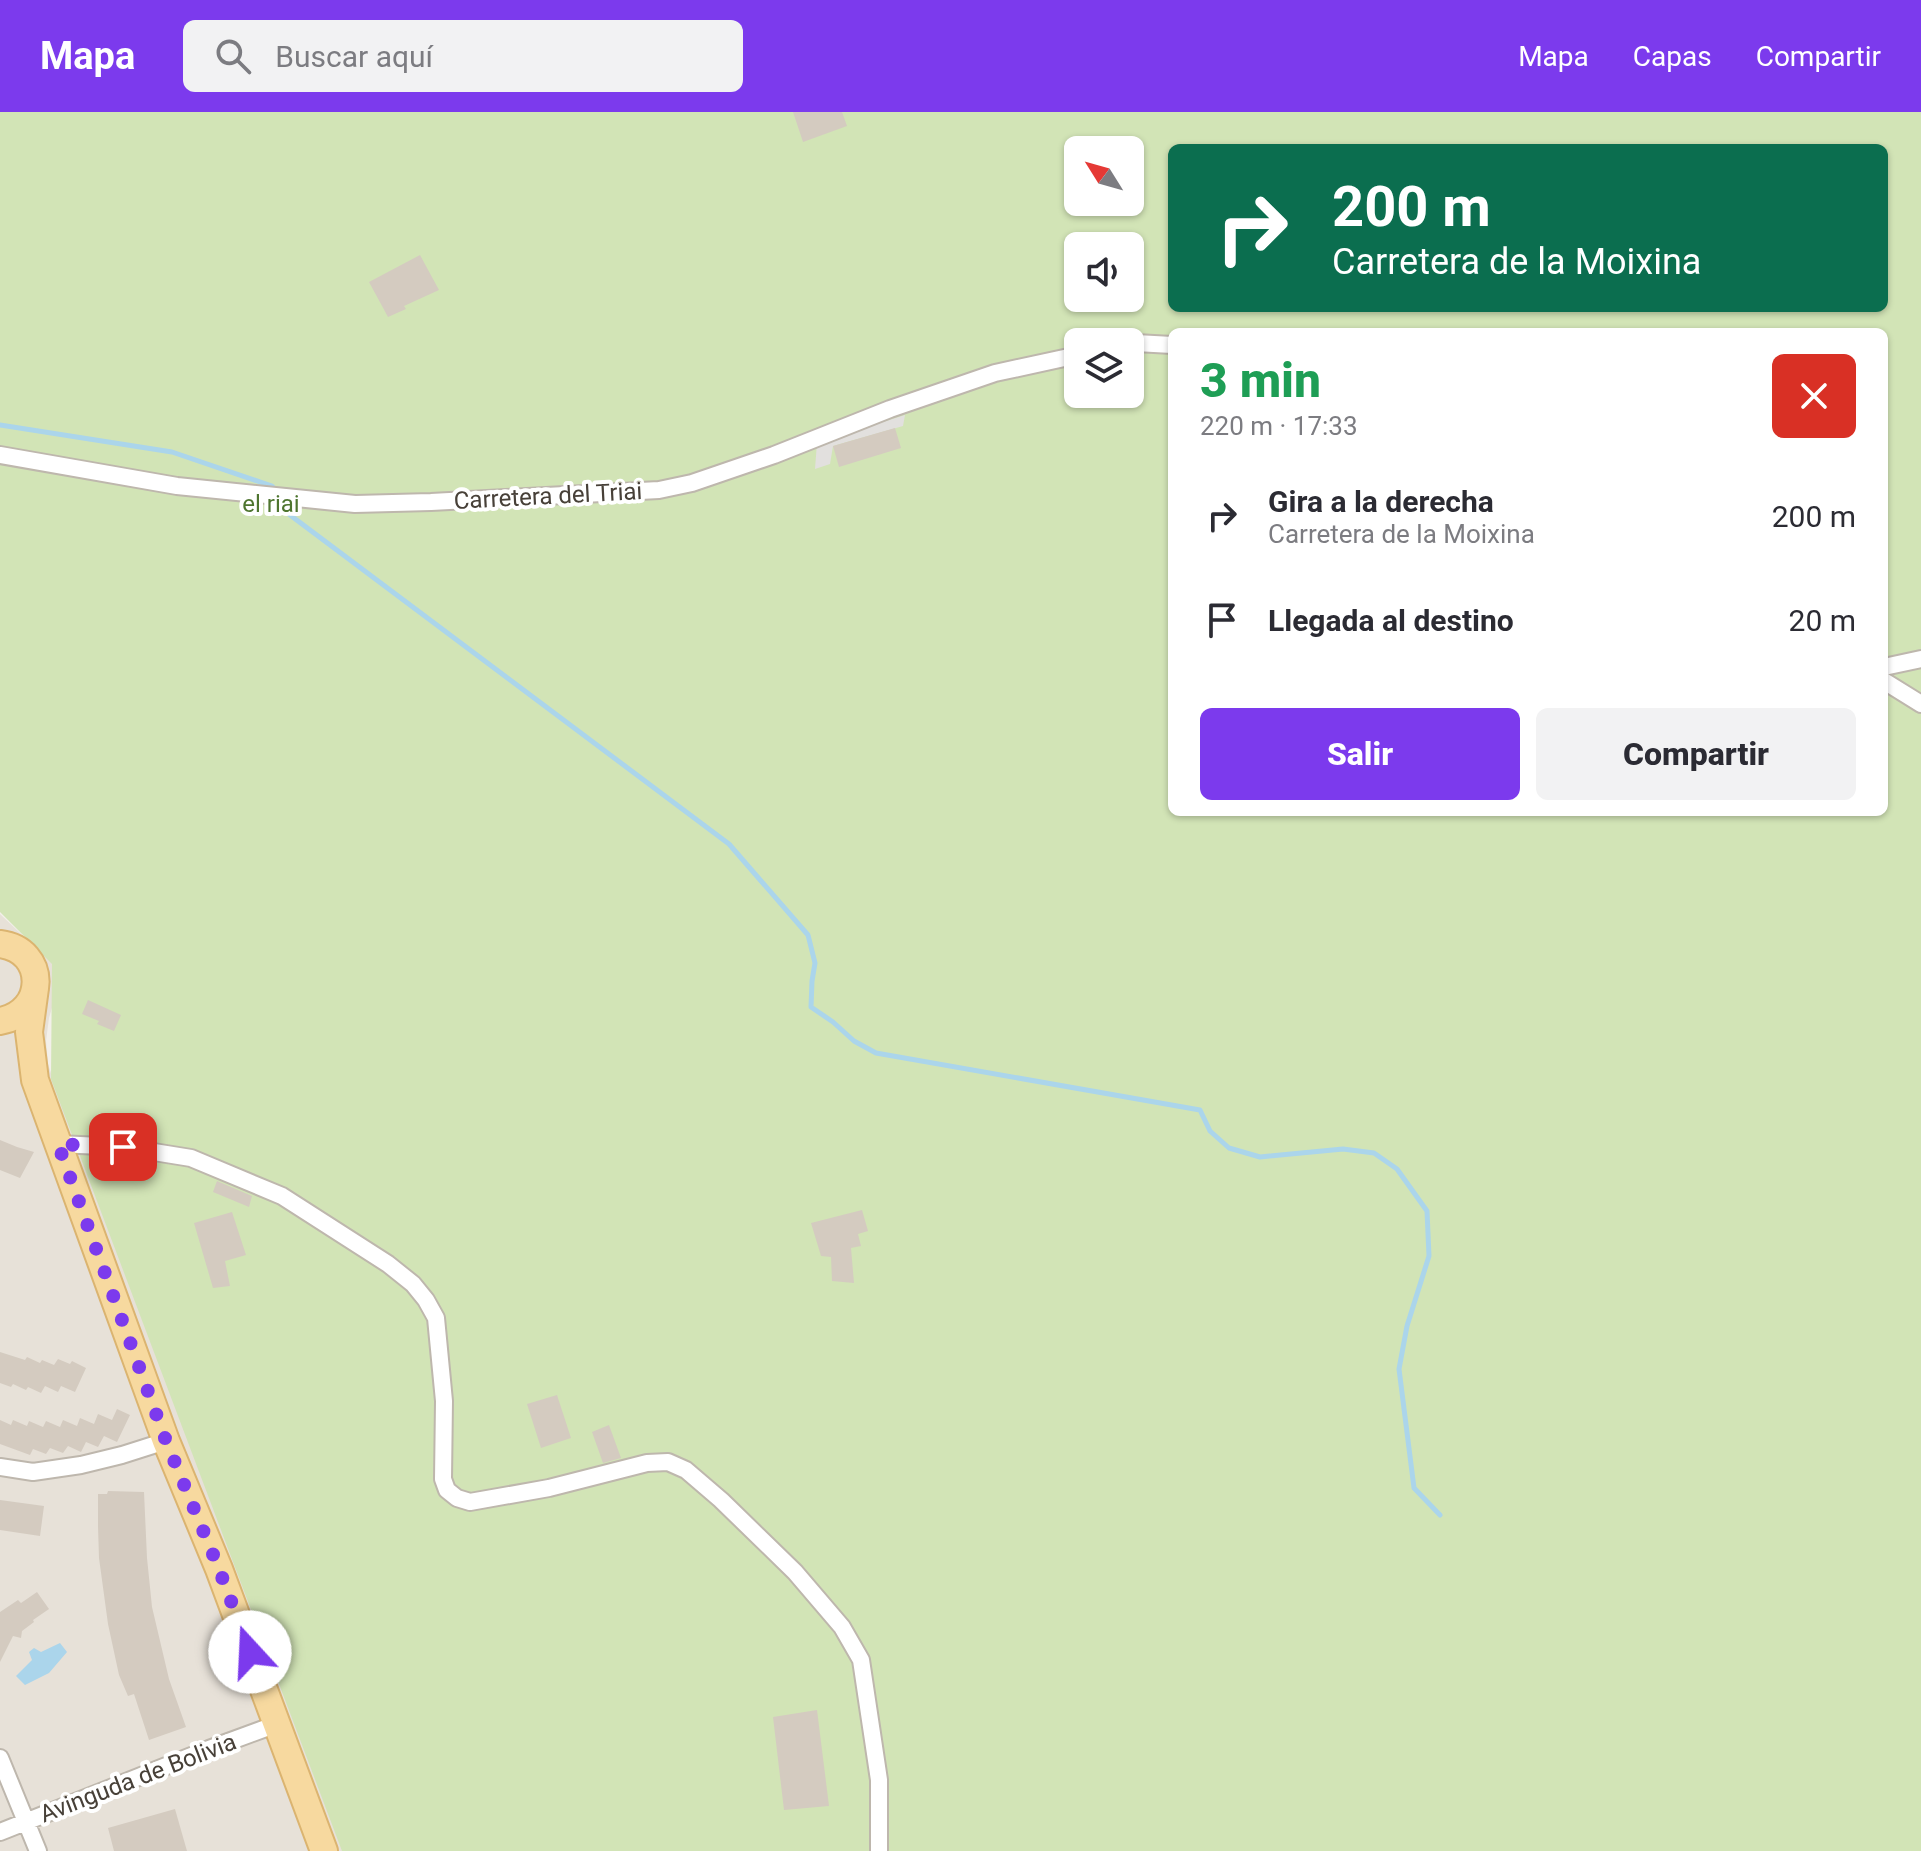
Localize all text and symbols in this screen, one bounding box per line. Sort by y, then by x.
search box [183,20,743,92]
text: Mapa [40,34,135,78]
icon: search [211,34,255,78]
text: Buscar aquí [275,39,433,74]
text: Mapa [1518,40,1589,73]
text: Capas [1633,40,1712,73]
text: Compartir [1756,40,1881,73]
north arrow [1064,136,1144,216]
map controls [1064,136,1144,408]
text: 200 m [1332,174,1491,240]
icon: right [1200,176,1304,280]
button: sound [1064,232,1144,312]
text: Carretera de la Moixina [1332,241,1701,283]
button: layers [1064,328,1144,408]
text: 3 min [1200,352,1321,409]
button: close [1772,354,1856,438]
text: 220 m · 17:33 [1200,411,1358,441]
street label: Carretera del Triai [453,477,643,515]
text: Gira a la derecha [1268,484,1494,519]
park label: el riai [242,490,300,518]
icon: right [1200,494,1244,538]
text: 200 m [1772,499,1856,534]
text: Carretera de la Moixina [1268,519,1535,549]
icon: arrive [1200,598,1244,642]
text: Llegada al destino [1268,603,1514,638]
text: 20 m [1789,603,1856,638]
button: Salir [1200,708,1520,800]
button: Compartir [1536,708,1856,800]
pin [89,1113,157,1181]
icon: arrive [101,1125,145,1169]
position arrow [208,1610,292,1694]
street label: Avinguda de Bolivia [36,1728,240,1828]

